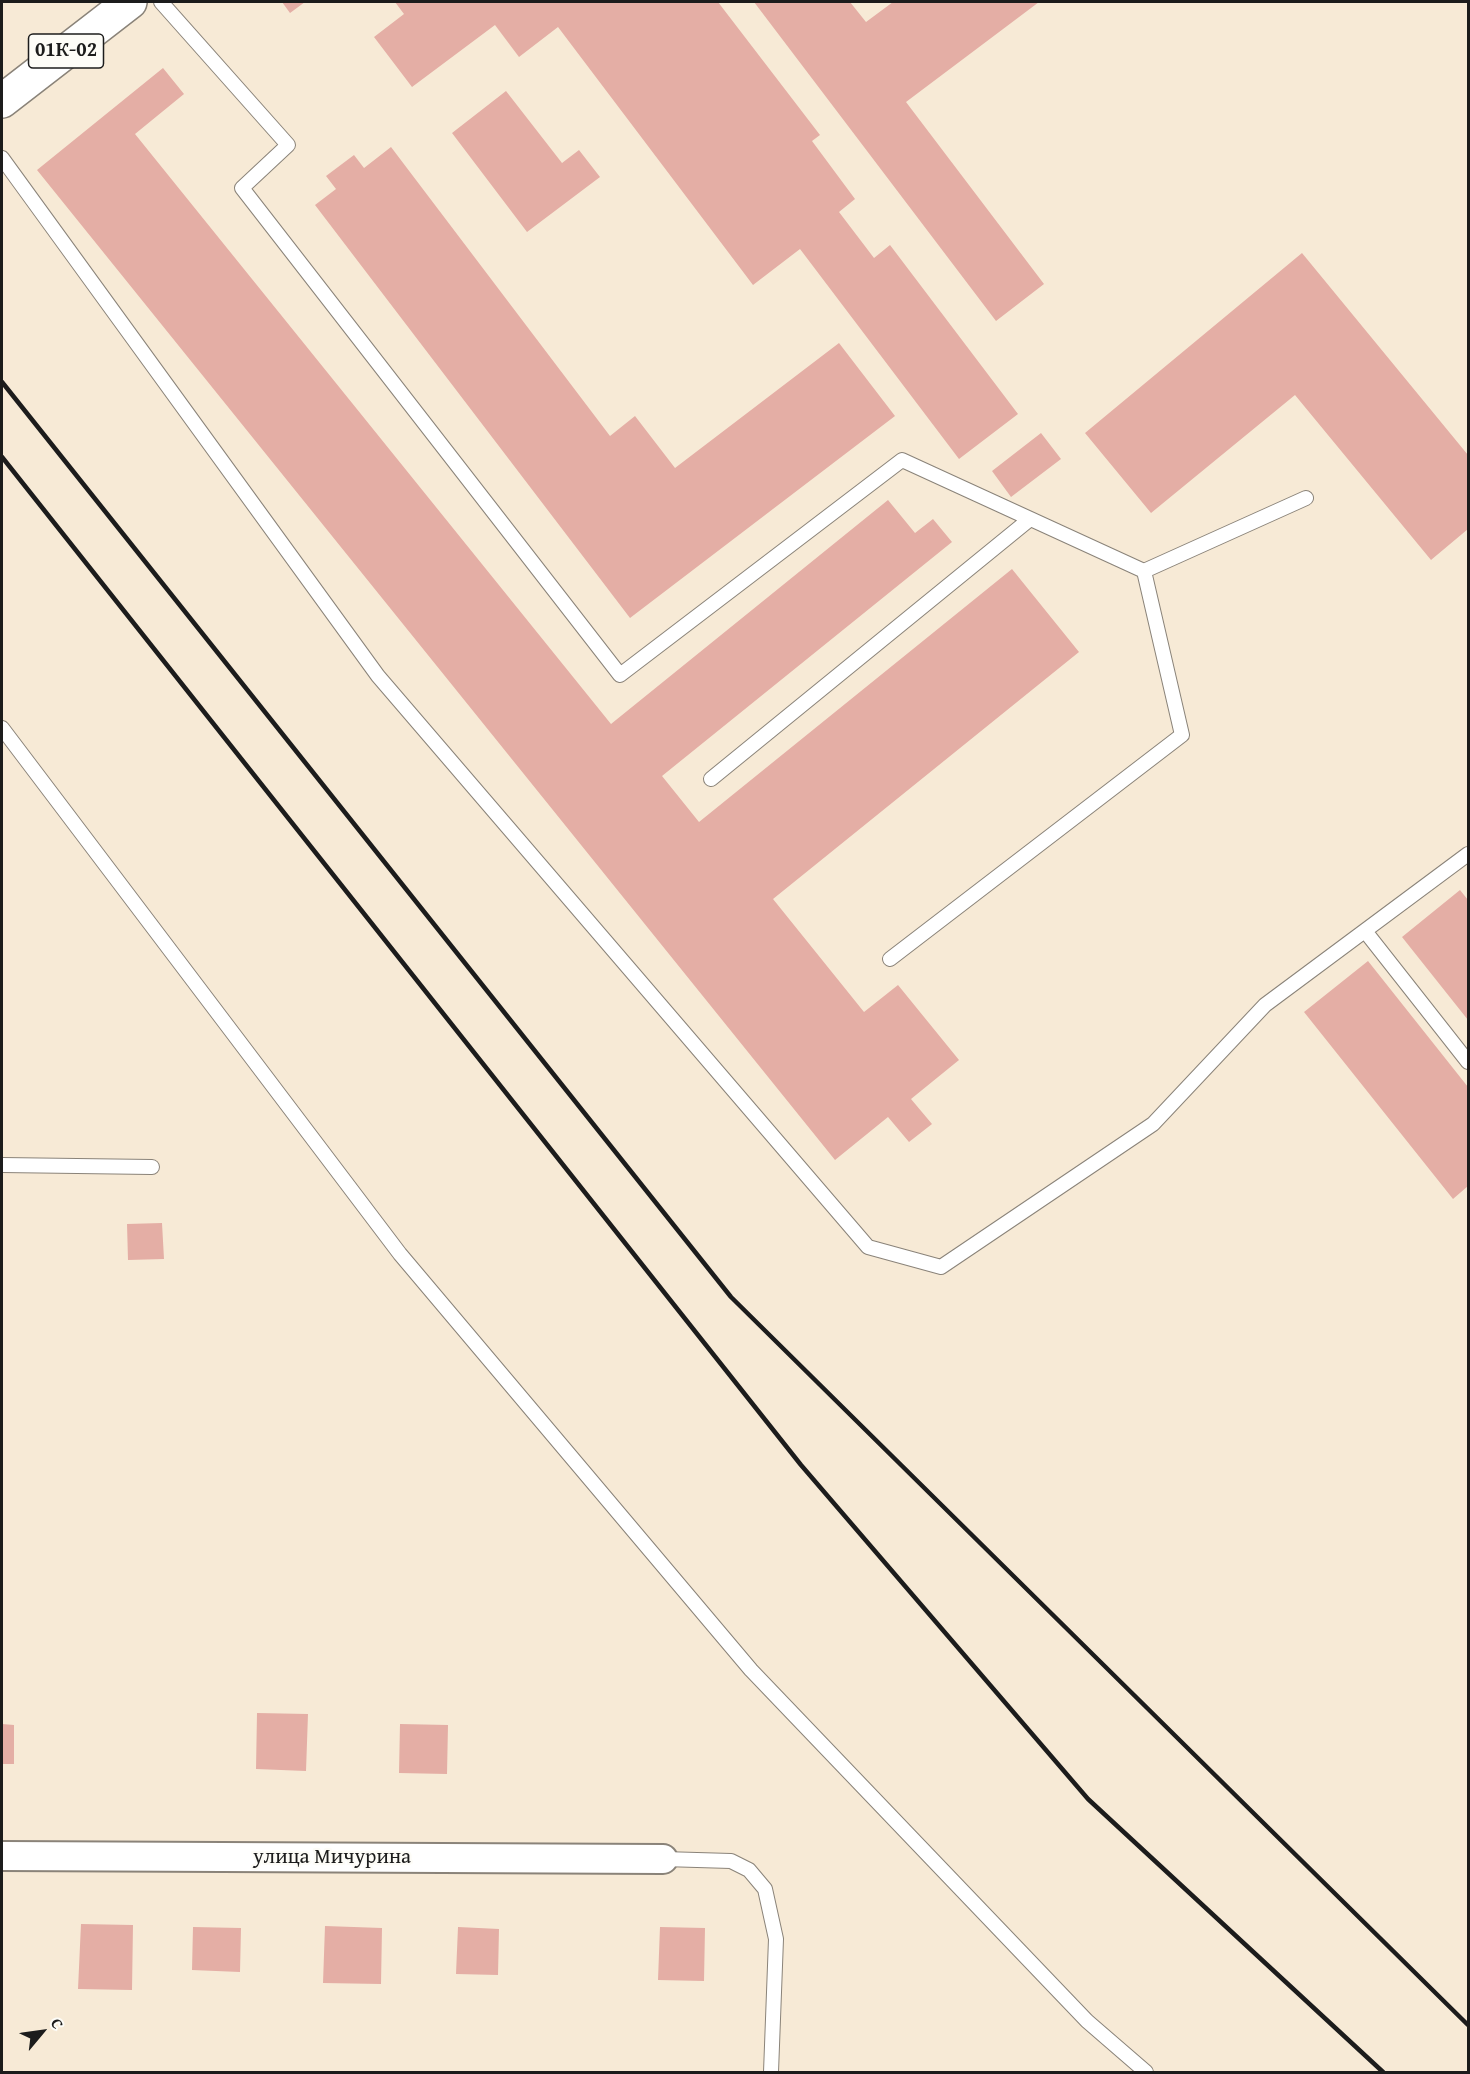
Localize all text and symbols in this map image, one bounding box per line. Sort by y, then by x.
road number: 01К-02 [28,34,104,68]
street label: улица Мичурина [253,1845,411,1871]
north arrow [12,2002,72,2062]
text: С [45,2013,70,2033]

